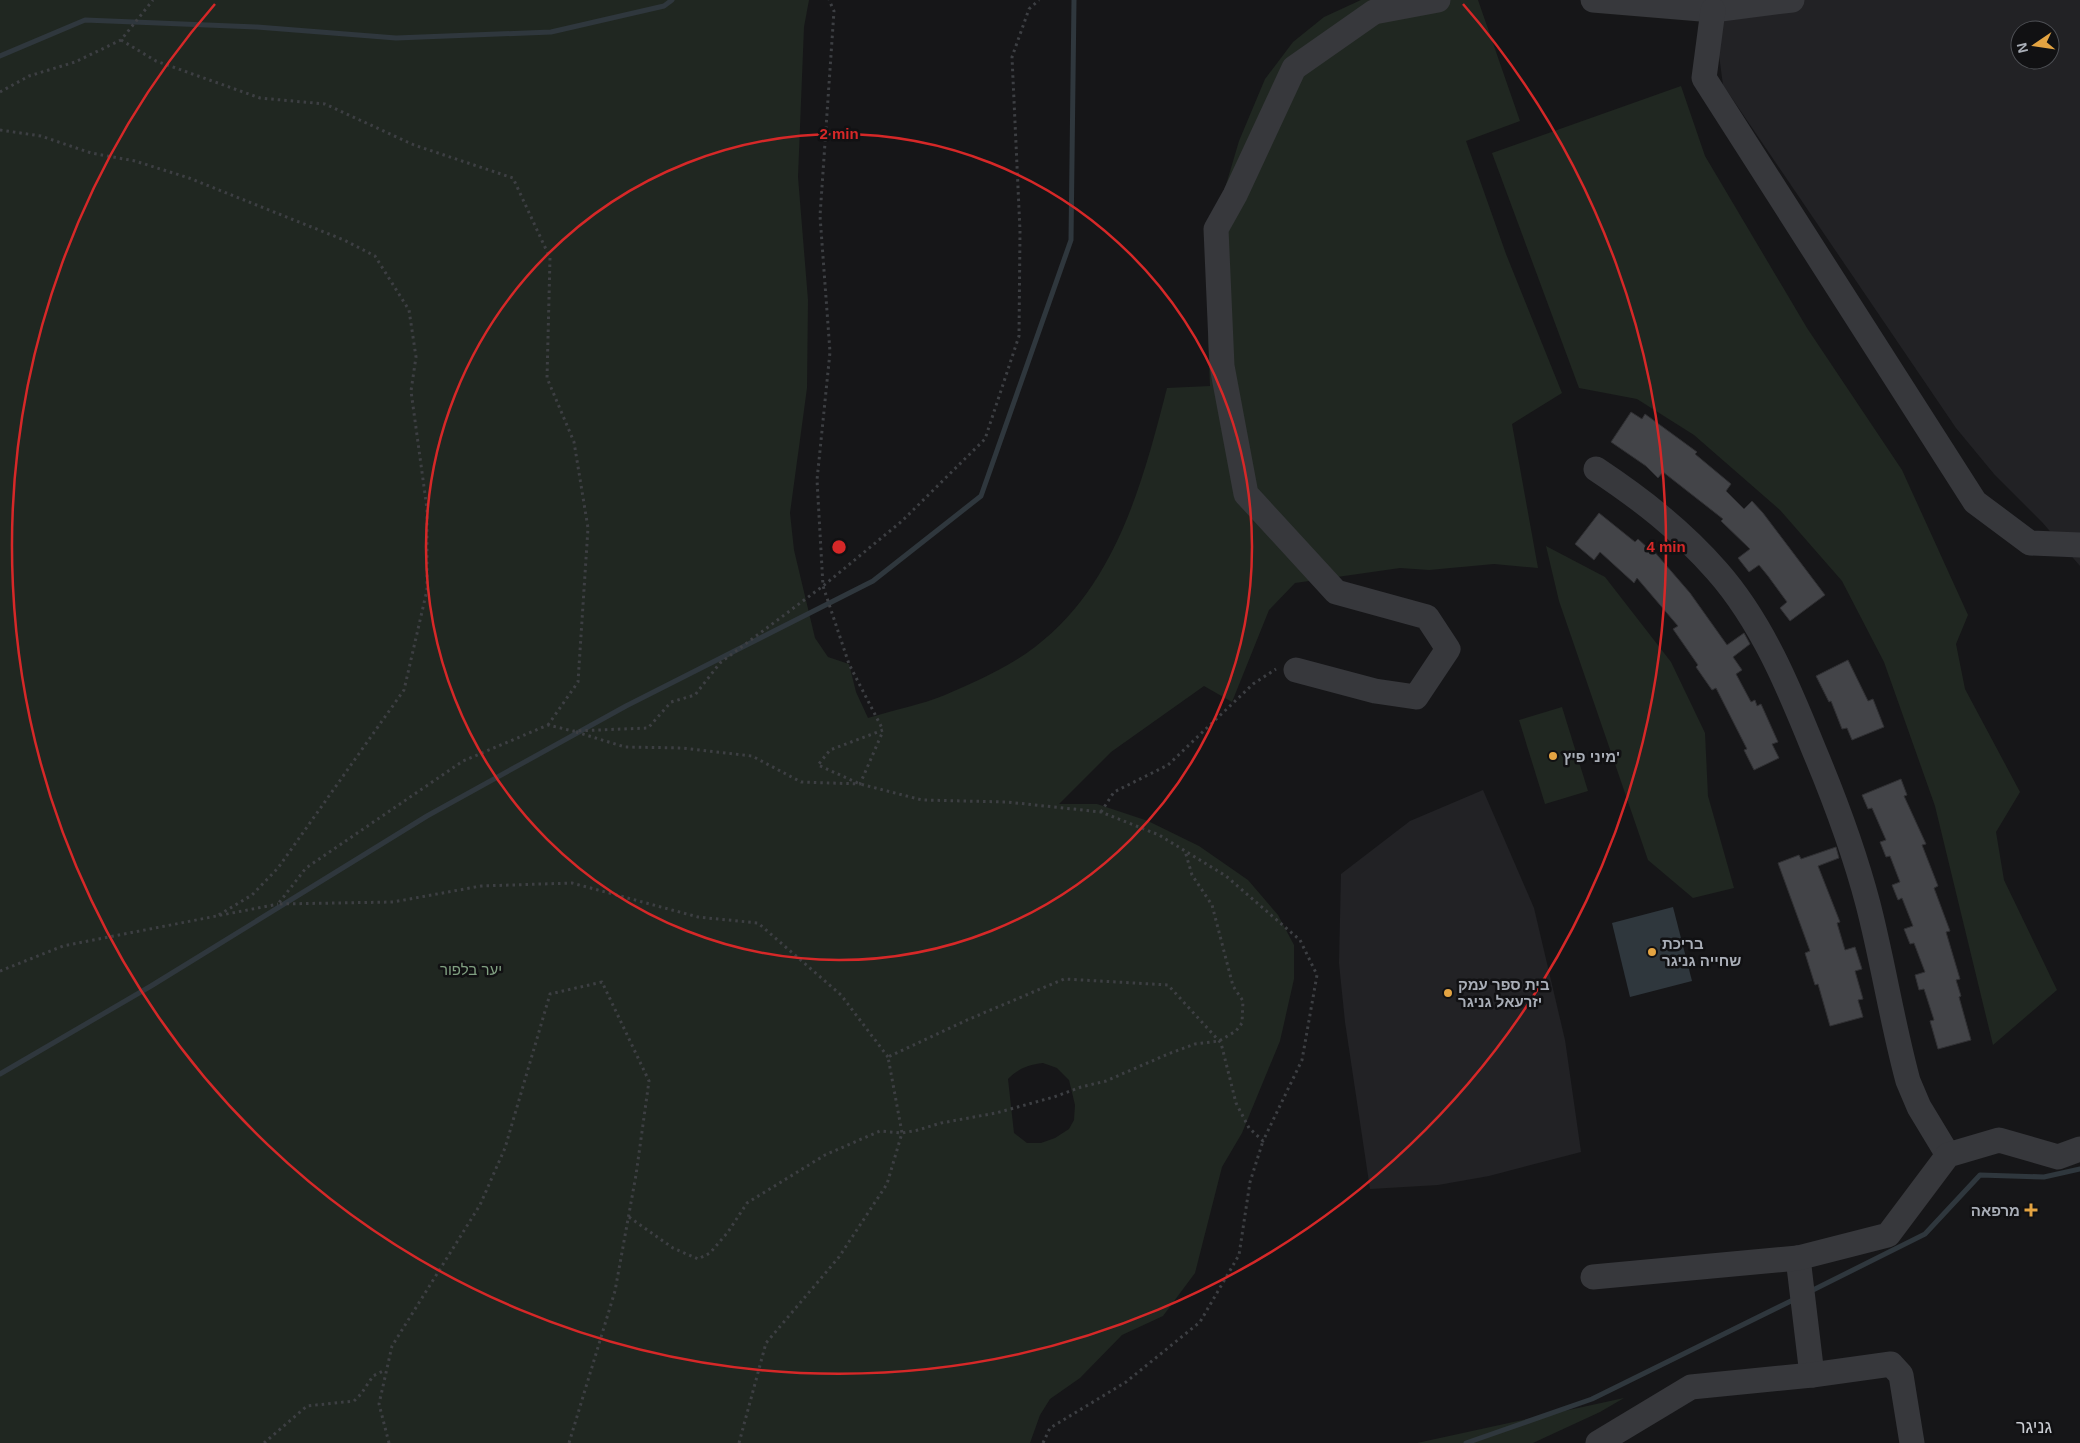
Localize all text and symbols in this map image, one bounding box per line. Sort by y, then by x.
north arrow [2010,20,2060,70]
text: N [2013,41,2031,55]
text: 2 min [819,125,859,142]
centre of rings [830,538,848,556]
text: 4 min [1646,538,1686,555]
place label: מיני פיץ' [1563,748,1620,765]
marker: מיני פיץ' [1547,750,1559,762]
place label: בריכת שחייה גניגר [1662,935,1741,969]
marker: בריכת שחייה גניגר [1646,946,1658,958]
park label: יער בלפור [440,961,502,978]
place label: בית ספר עמק יזרעאל גניגר [1458,976,1550,1010]
marker: בית ספר עמק יזרעאל גניגר [1442,987,1454,999]
place label: מרפאה [1971,1202,2020,1219]
marker: מרפאה [2024,1203,2038,1217]
district label: גניגר [2016,1417,2052,1437]

